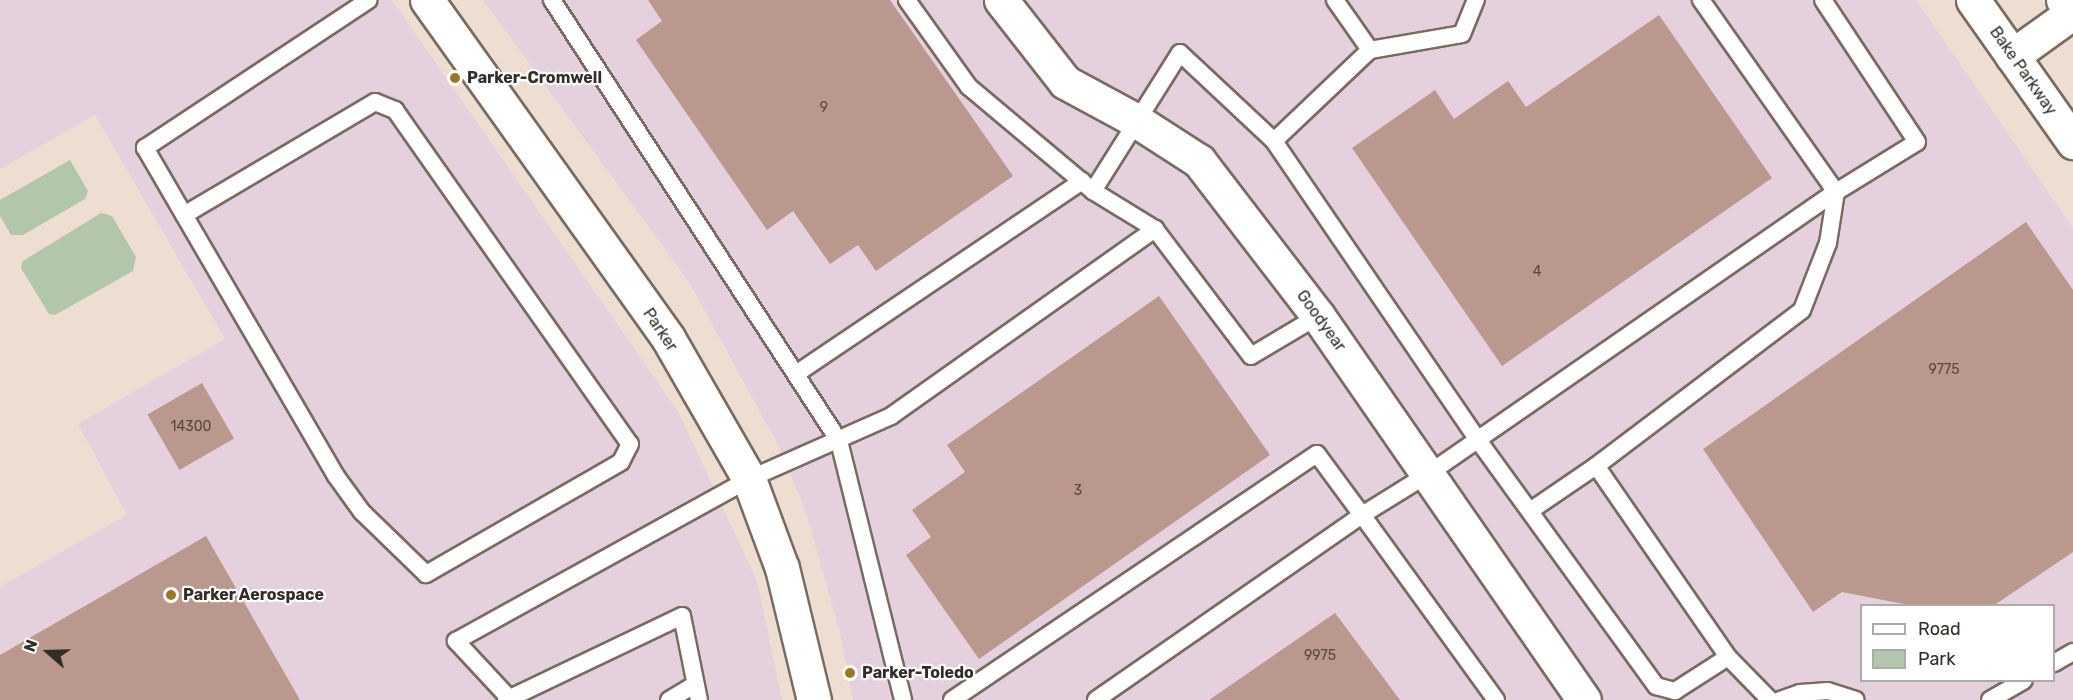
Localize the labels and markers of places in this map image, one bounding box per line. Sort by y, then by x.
place label: Parker-Cromwell [467,68,602,88]
marker: Parker-Cromwell [448,71,462,85]
place label: Parker Aerospace [183,585,325,605]
marker: Parker Aerospace [164,588,178,602]
place label: Parker-Toledo [862,663,974,683]
marker: Parker-Toledo [843,666,857,680]

